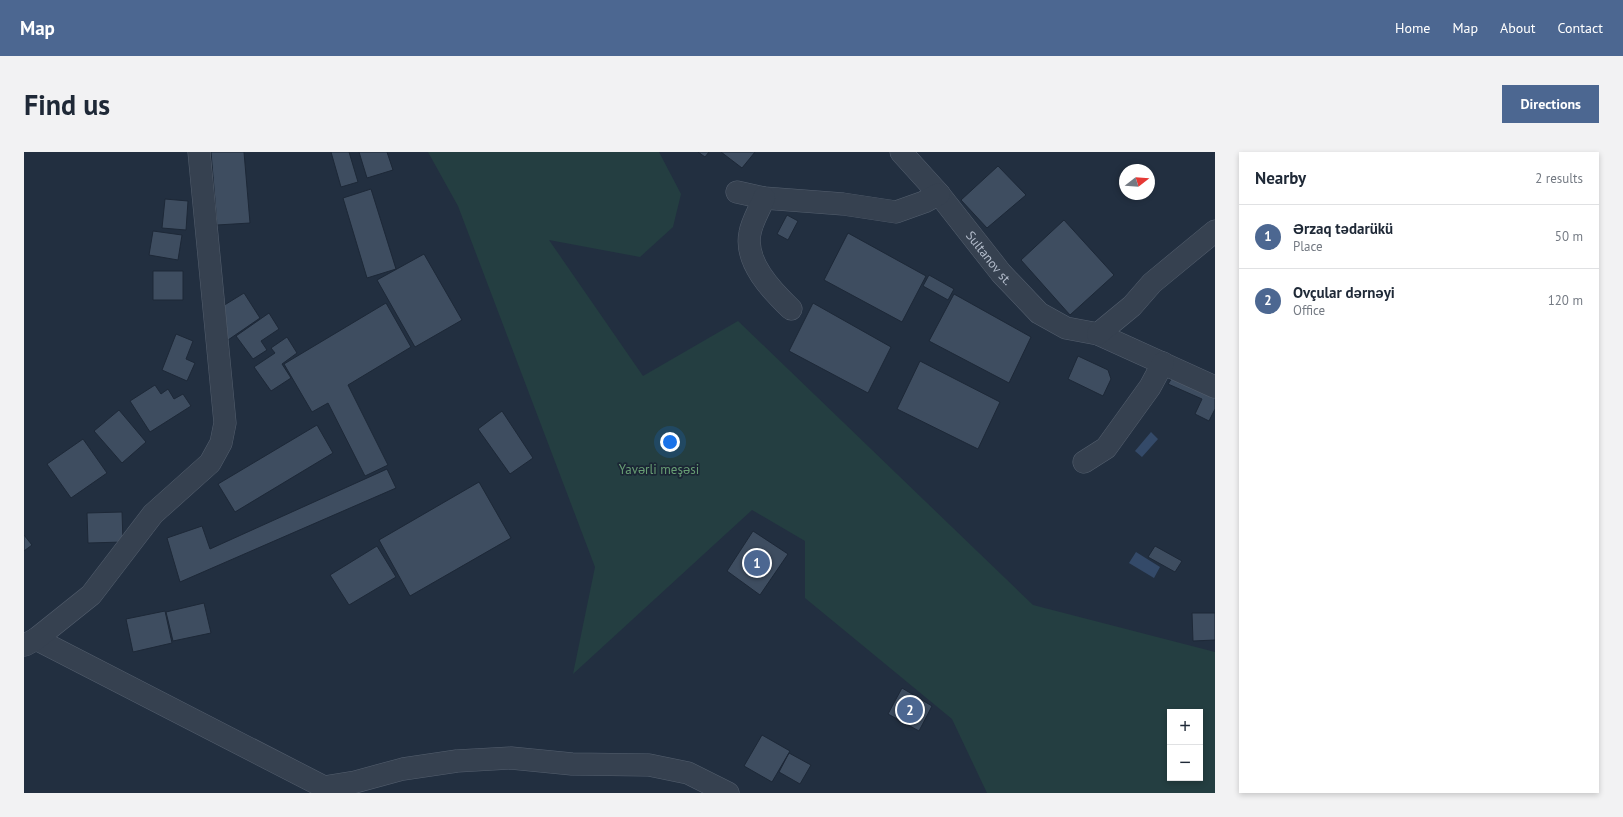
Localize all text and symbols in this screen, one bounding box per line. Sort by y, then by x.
text: Map [20,16,55,40]
text: Home [1395,19,1430,37]
text: Map [1452,19,1478,37]
text: About [1500,19,1536,37]
text: Contact [1558,19,1603,37]
button: Directions [1502,85,1599,123]
text: Find us [24,86,110,123]
north arrow [1119,164,1155,200]
text: Nearby [1255,167,1306,189]
text: 2 results [1535,170,1583,187]
text: Ərzaq tədarükü [1293,219,1393,238]
street label: Sultanov st. [963,227,1016,289]
text: 1 [1264,228,1272,245]
text: 50 m [1555,228,1583,245]
text: Place [1293,238,1323,255]
text: Ovçular dərnəyi [1293,283,1395,302]
text: 2 [1264,292,1272,309]
text: 120 m [1548,292,1583,309]
text: Office [1293,302,1325,319]
your location [660,432,680,452]
park label: Yavərli meşəsi [619,461,699,478]
pin: 1 [744,548,770,578]
pin: 2 [897,695,923,725]
map controls [1167,709,1203,781]
button: + [1167,709,1203,745]
button: − [1167,745,1203,781]

